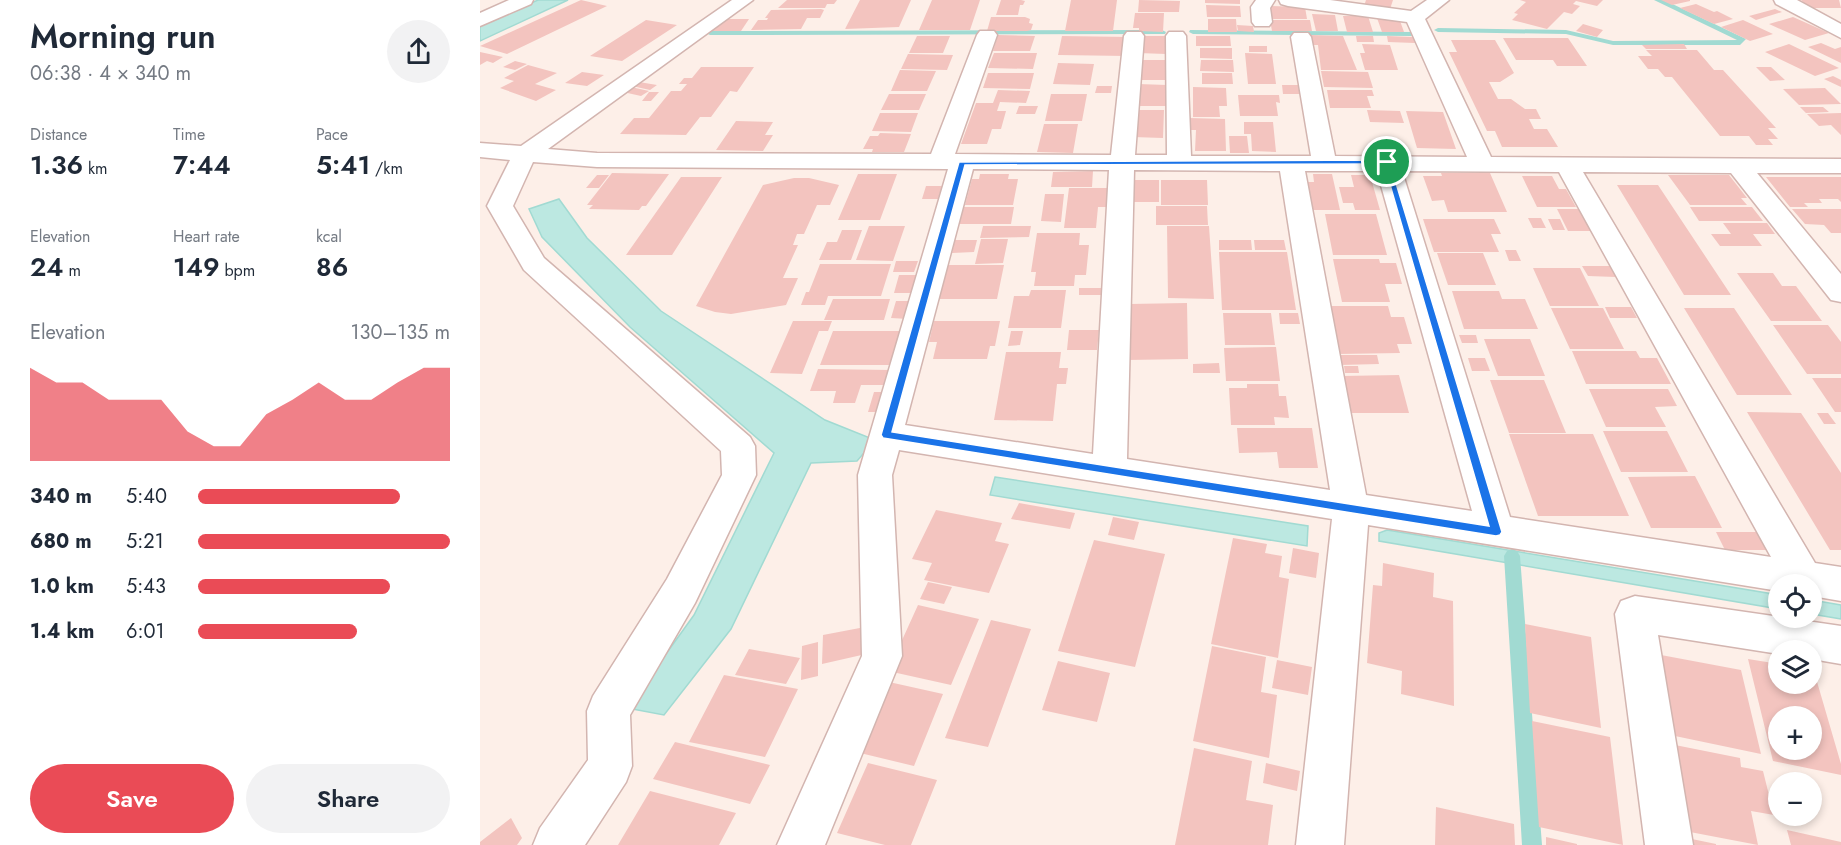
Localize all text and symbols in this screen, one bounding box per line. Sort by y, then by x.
text: Morning run [30,13,216,60]
button: share [387,20,450,83]
text: 06:38 · 4 × 340 m [30,59,191,88]
text: Distance [30,123,87,146]
text: Time [173,123,205,146]
text: Pace [316,123,348,146]
pin [1361,136,1412,187]
icon: arrive [1370,145,1403,178]
text: 1.36 [30,146,83,184]
text: 7:44 [173,146,231,184]
text: 5:41 [316,146,370,184]
text: km [83,157,107,180]
text: /km [370,157,403,180]
text: Elevation [30,225,90,248]
text: Heart rate [173,225,240,248]
text: kcal [316,225,342,248]
text: 24 [30,248,64,286]
text: 149 [173,248,220,286]
text: 86 [316,248,348,286]
text: m [64,259,81,282]
text: bpm [220,259,255,282]
text: Elevation [30,318,105,347]
text: 130–135 m [350,318,450,347]
text: 340 m [30,482,92,511]
text: 5:40 [126,482,167,511]
text: 680 m [30,527,92,556]
text: 5:21 [126,527,164,556]
text: 1.0 km [30,572,94,601]
text: 5:43 [126,572,166,601]
map controls [1768,574,1822,826]
button: locate [1768,574,1822,628]
text: 1.4 km [30,617,95,646]
text: 6:01 [126,617,165,646]
button: layers [1768,640,1822,694]
button: + [1768,706,1822,760]
button: Save [30,764,234,833]
button: Share [246,764,450,833]
button: − [1768,772,1822,826]

